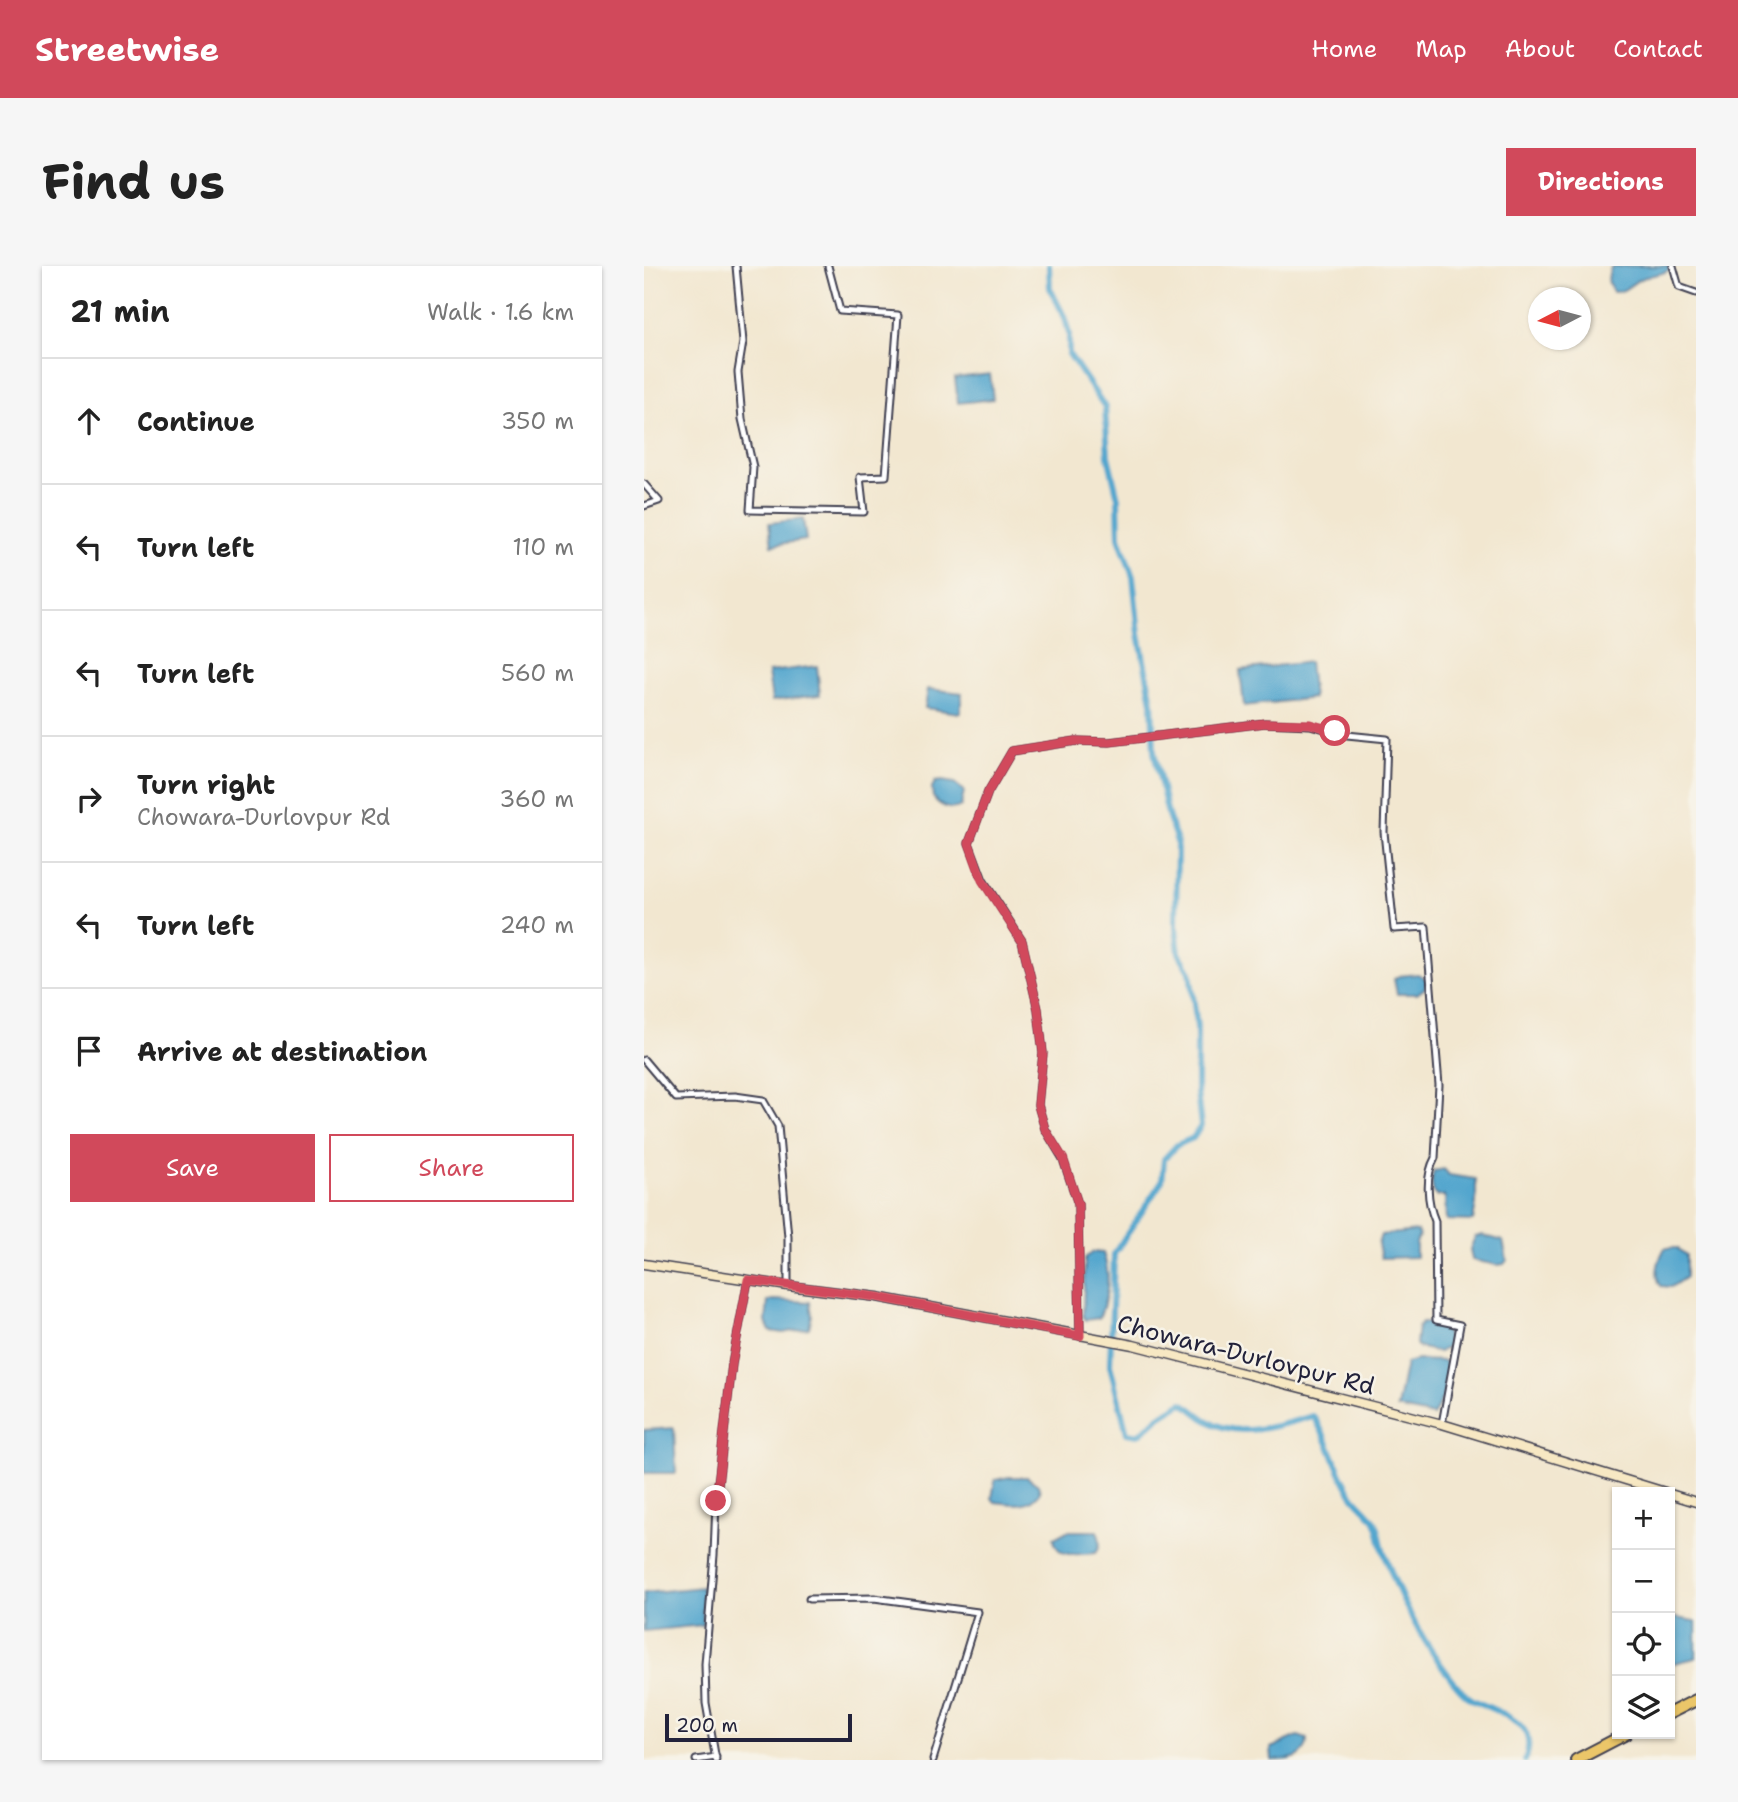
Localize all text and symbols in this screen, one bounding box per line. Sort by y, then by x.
text: Streetwise [35,27,219,72]
text: Home [1311,33,1377,65]
text: Map [1415,33,1467,65]
text: About [1505,33,1575,65]
text: Contact [1613,33,1703,65]
button: Directions [1506,148,1696,216]
text: Find us [42,149,225,215]
north arrow [1528,287,1591,350]
text: 21 min [70,291,170,332]
text: Walk · 1.6 km [427,297,574,327]
icon: ahead [70,402,108,440]
text: Continue [137,404,255,439]
text: 350 m [501,406,574,436]
icon: left [70,528,108,566]
text: Turn left [137,530,254,565]
text: 110 m [512,532,574,562]
icon: left [70,654,108,692]
text: Turn left [137,656,254,691]
text: 560 m [501,658,574,688]
route start [1319,715,1350,746]
text: Turn right [137,767,275,802]
icon: right [70,780,108,818]
text: 360 m [499,784,574,814]
text: Chowara-Durlovpur Rd [137,802,390,832]
icon: left [70,906,108,944]
text: Turn left [137,908,254,943]
text: 240 m [500,910,574,940]
icon: arrive [70,1032,108,1070]
text: Arrive at destination [137,1034,427,1069]
button: Save [70,1134,315,1202]
button: Share [329,1134,574,1202]
street label: Chowara-Durlovpur Rd [1114,1307,1378,1403]
route end [700,1485,731,1516]
map controls [1612,1487,1675,1739]
button: + [1612,1487,1675,1550]
button: − [1612,1550,1675,1613]
button: locate [1612,1613,1675,1676]
button: layers [1612,1676,1675,1739]
scale bar [665,1711,852,1743]
text: 200 m [676,1713,738,1738]

